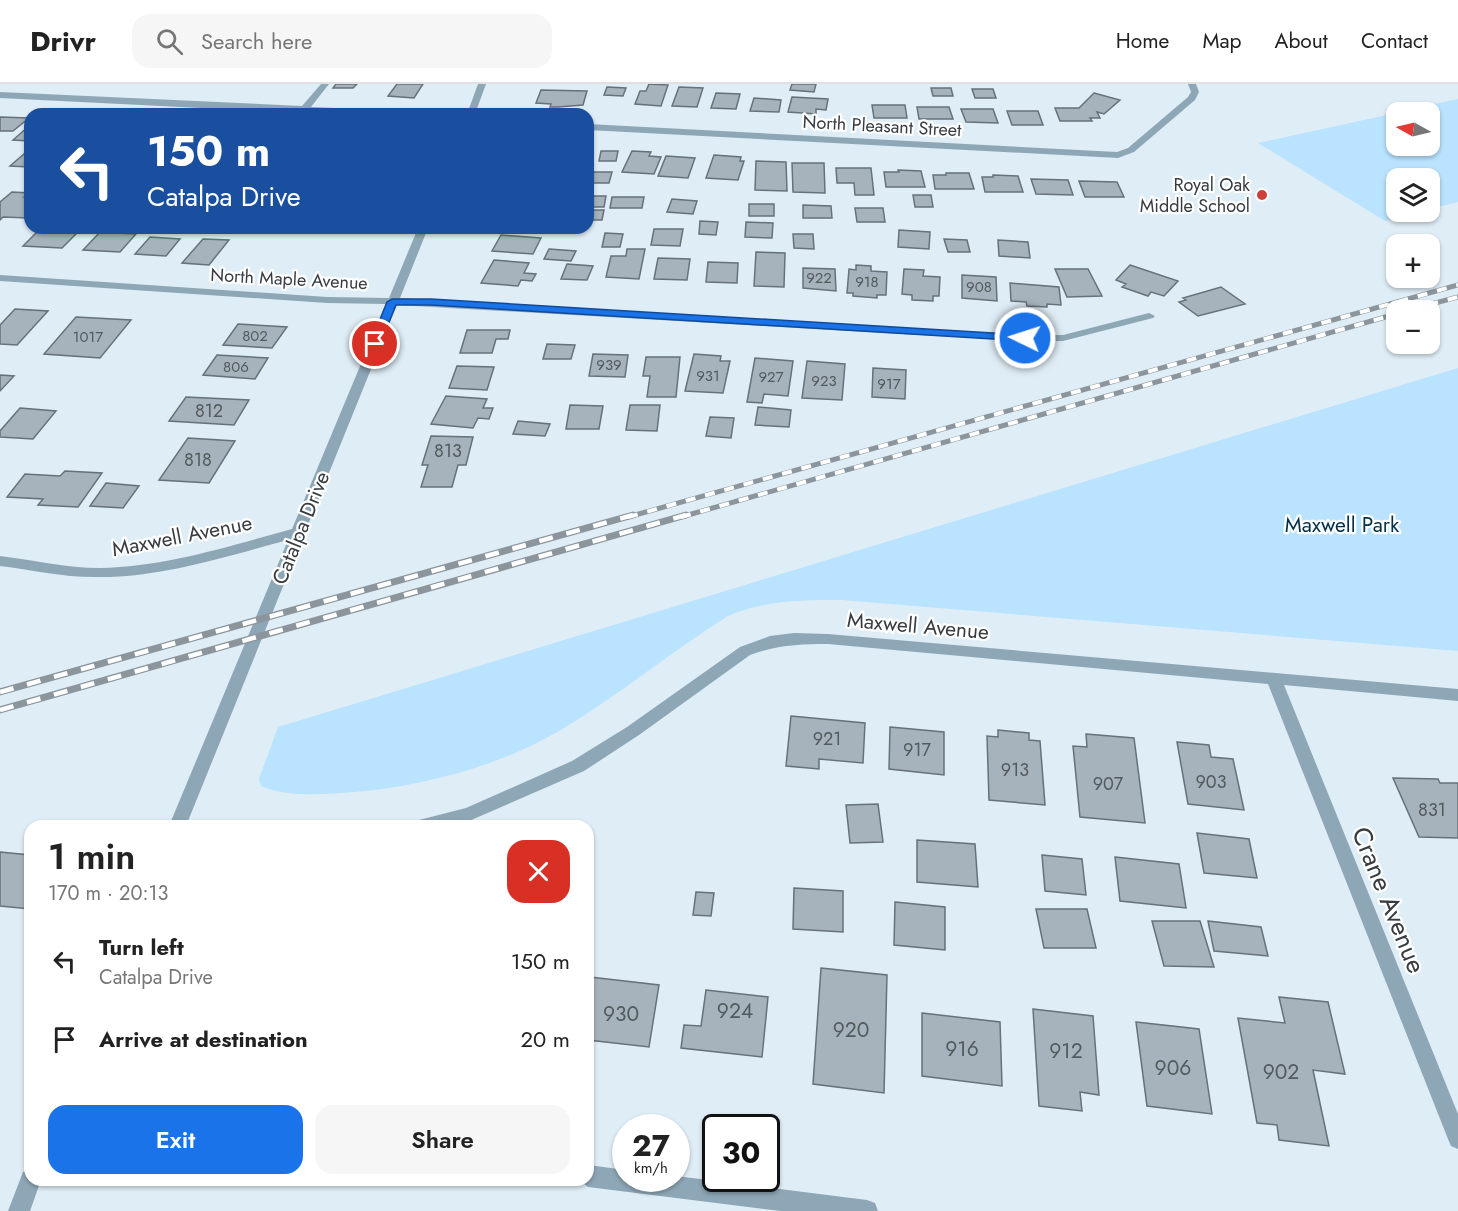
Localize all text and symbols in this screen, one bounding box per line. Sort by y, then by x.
search box [132,14,552,68]
text: Drivr [30,21,96,62]
icon: search [153,25,186,58]
text: Search here [201,25,312,57]
text: Home [1116,26,1169,56]
text: Map [1202,26,1242,56]
text: About [1275,26,1328,56]
text: Contact [1361,26,1428,56]
north arrow [1386,102,1440,156]
map controls [1386,102,1440,354]
street label: North Pleasant Street [802,109,963,143]
text: 150 m [147,121,270,182]
icon: left [48,132,126,210]
button: layers [1386,168,1440,222]
place label: Royal Oak Middle School [1140,172,1250,219]
text: Catalpa Drive [147,177,301,216]
marker: Royal Oak Middle School [1255,188,1269,202]
button: + [1386,234,1440,288]
street label: North Maple Avenue [210,262,368,296]
house number: 922 [806,267,832,289]
house number: 918 [855,271,879,293]
house number: 908 [966,276,992,298]
button: − [1386,300,1440,354]
position arrow [993,306,1057,370]
pin [349,318,400,369]
house number: 802 [242,325,268,347]
house number: 1017 [73,326,103,348]
icon: arrive [358,327,391,360]
house number: 939 [596,354,622,376]
house number: 806 [223,356,249,378]
house number: 931 [696,365,720,387]
house number: 927 [758,366,784,388]
house number: 923 [811,370,837,392]
house number: 917 [877,373,901,395]
house number: 812 [195,398,223,424]
house number: 813 [434,438,462,464]
house number: 818 [184,447,212,473]
street label: Catalpa Drive [265,467,337,589]
street label: Maxwell Avenue [109,508,255,564]
park label: Maxwell Park [1285,510,1400,540]
street label: Maxwell Avenue [846,605,990,647]
house number: 921 [813,726,841,752]
house number: 917 [903,737,932,763]
house number: 913 [1001,757,1029,783]
house number: 903 [1196,769,1227,795]
house number: 907 [1093,771,1124,797]
house number: 831 [1418,797,1446,823]
street label: Crane Avenue [1342,821,1436,979]
text: 1 min [48,830,135,882]
button: close [507,840,570,903]
text: 170 m · 20:13 [48,879,168,908]
text: Turn left [99,931,184,963]
icon: left [48,945,81,978]
text: 150 m [511,945,570,977]
text: Catalpa Drive [99,963,213,992]
house number: 924 [717,996,753,1026]
house number: 930 [603,999,639,1029]
house number: 920 [833,1015,869,1045]
icon: arrive [48,1023,81,1056]
text: Arrive at destination [99,1023,308,1055]
text: 20 m [521,1023,570,1055]
house number: 916 [945,1034,979,1064]
house number: 912 [1049,1036,1083,1066]
house number: 906 [1155,1053,1191,1083]
house number: 902 [1263,1057,1299,1087]
button: Exit [48,1105,303,1174]
button: Share [315,1105,570,1174]
speed limit sign: 30 [702,1114,780,1192]
text: 27 [632,1124,670,1167]
text: km/h [634,1157,668,1179]

